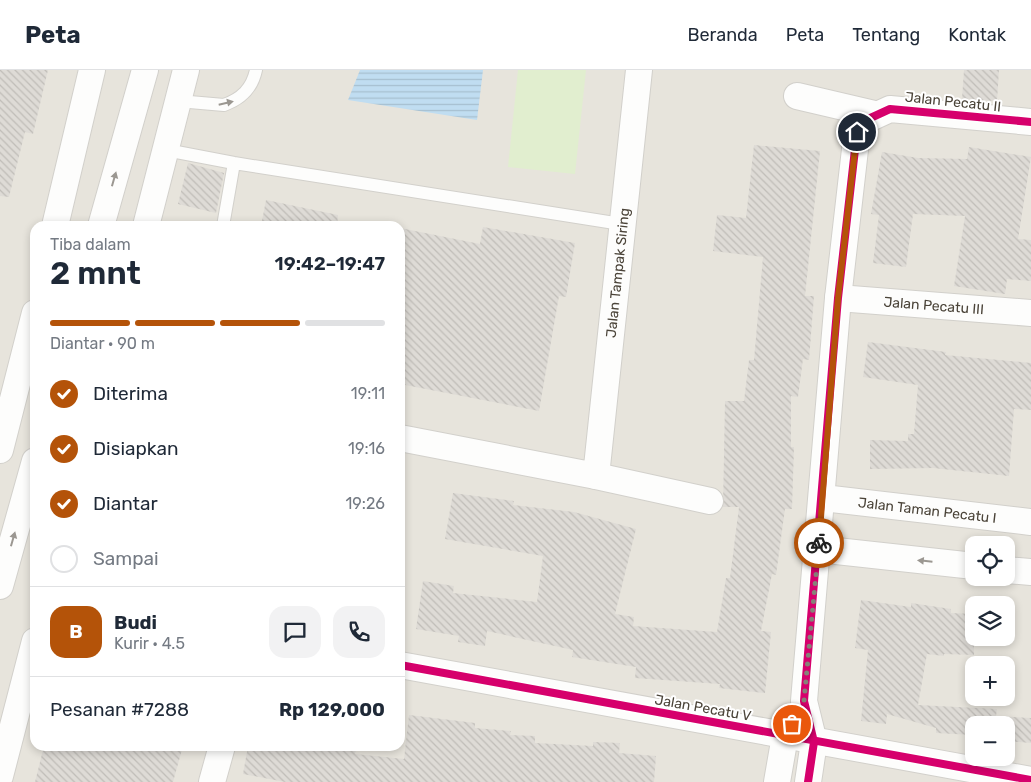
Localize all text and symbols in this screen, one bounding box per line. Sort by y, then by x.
text: Peta [25,21,81,49]
text: Beranda [687,24,758,46]
text: Peta [786,24,824,46]
text: Tentang [852,24,920,46]
text: Kontak [948,24,1006,46]
street label: Jalan Pecatu II [904,88,1002,116]
one-way arrow [218,99,234,107]
pin [836,111,878,153]
icon: home [843,118,871,146]
one-way arrow [111,172,119,187]
street label: Jalan Tampak Siring [602,207,633,339]
text: Tiba dalam [50,235,131,254]
text: 19:42–19:47 [275,252,385,275]
text: 2 mnt [50,254,141,292]
street label: Jalan Pecatu III [883,293,985,318]
text: Diantar · 90 m [50,334,155,353]
icon: check [50,380,78,408]
text: Diterima [93,382,168,405]
text: 19:11 [351,384,385,403]
icon: check [50,435,78,463]
text: Disiapkan [93,437,178,460]
text: 19:16 [348,439,385,458]
icon: check [50,490,78,518]
text: Diantar [93,492,158,515]
text: 19:26 [346,494,385,513]
street label: Jalan Taman Pecatu I [857,494,997,526]
courier [794,518,844,568]
icon: bike [805,529,833,557]
one-way arrow [10,531,18,546]
map controls [965,536,1015,766]
button: locate [965,536,1015,586]
text: Sampai [93,547,159,570]
one-way arrow [917,557,933,565]
button: layers [965,596,1015,646]
button: chat [269,606,321,658]
button: phone [333,606,385,658]
text: Budi [114,611,157,634]
text: B [69,620,83,643]
text: Kurir · 4.5 [114,634,185,653]
button: + [965,656,1015,706]
street label: Jalan Pecatu V [653,691,753,725]
text: Pesanan #7288 [50,698,189,721]
text: Rp 129,000 [279,698,385,721]
pin [771,703,813,745]
icon: bag [778,710,806,738]
button: − [965,716,1015,766]

